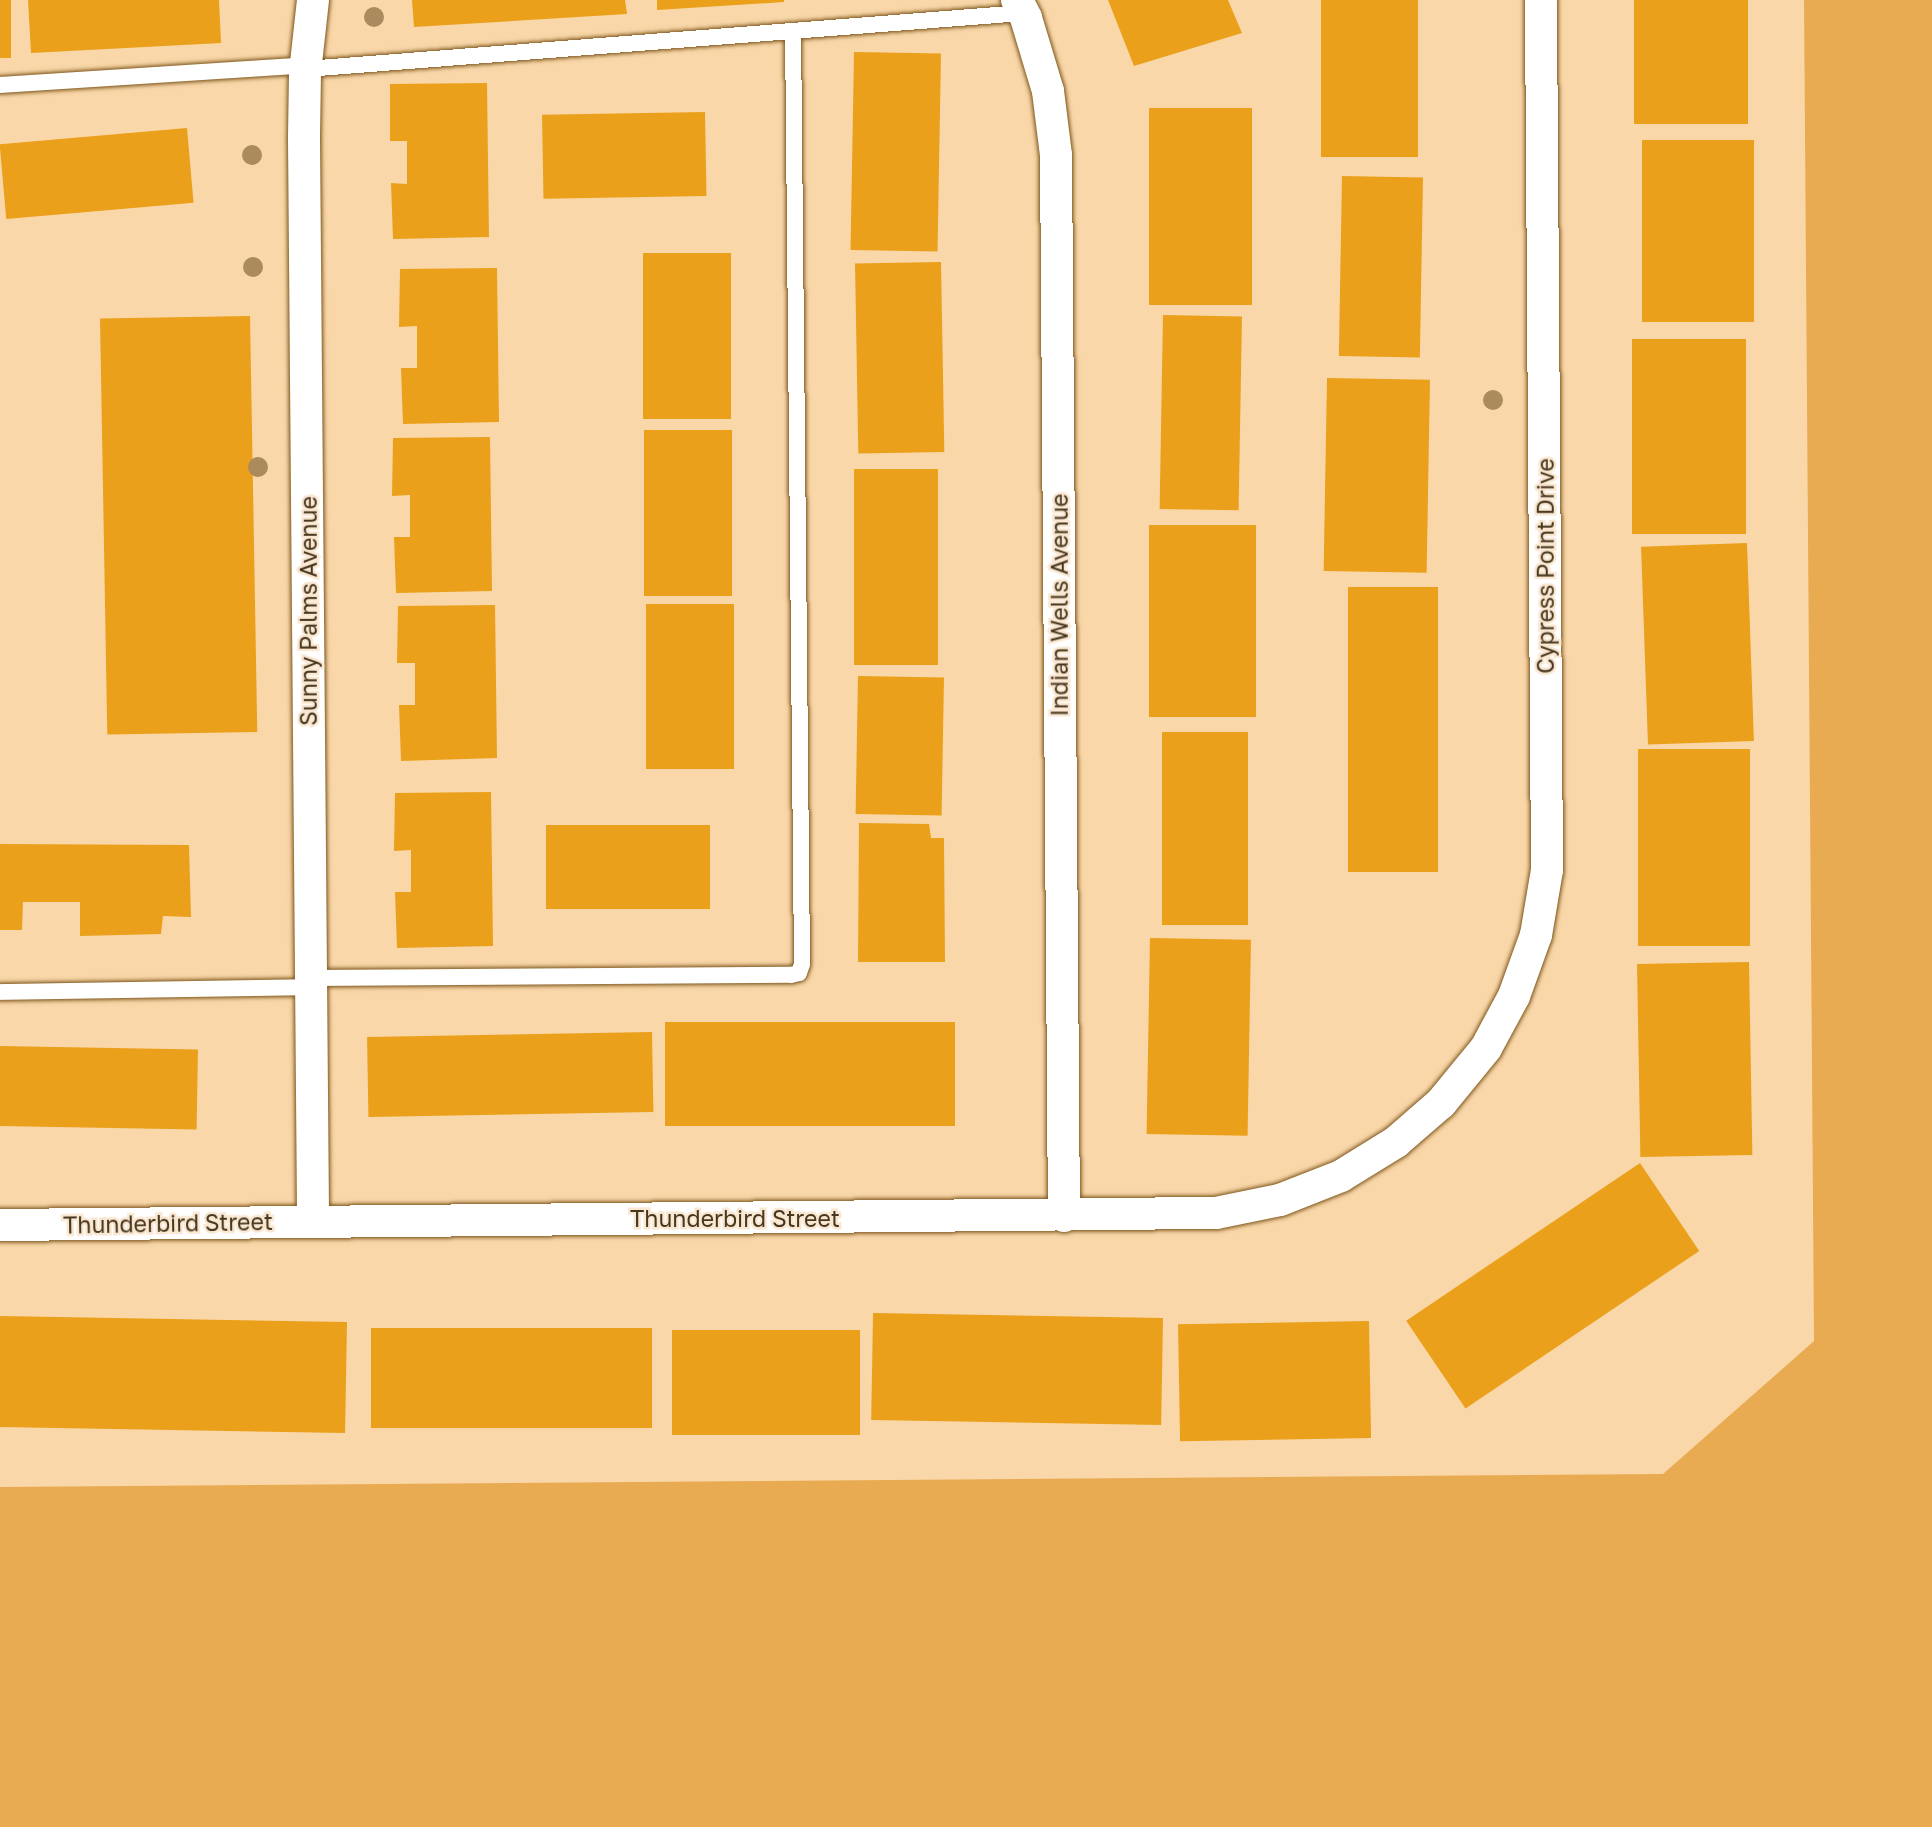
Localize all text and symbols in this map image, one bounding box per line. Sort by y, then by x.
street label: Cypress Point Drive [1531,458,1559,674]
street label: Indian Wells Avenue [1045,494,1073,716]
street label: Sunny Palms Avenue [294,496,322,726]
street label: Thunderbird Street [630,1204,840,1232]
street label: Thunderbird Street [63,1207,273,1239]

